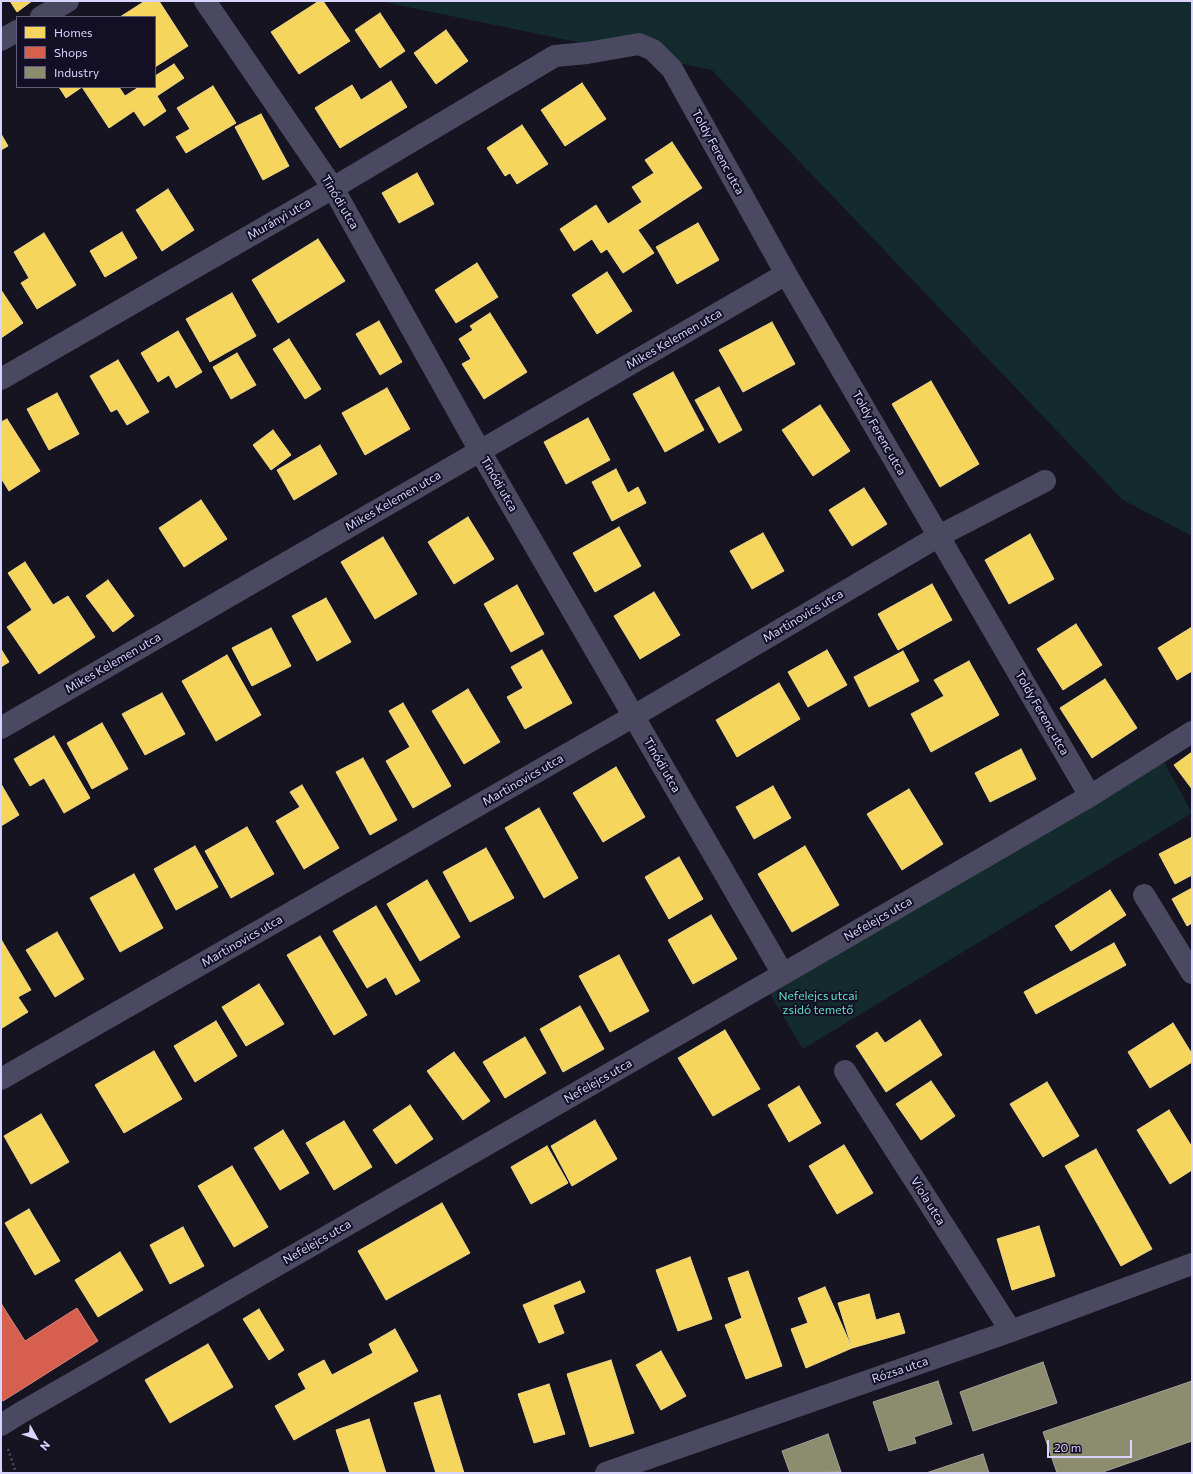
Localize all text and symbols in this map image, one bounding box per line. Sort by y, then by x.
legend [16,16,156,88]
text: Homes [54,25,92,39]
text: Shops [54,45,88,59]
text: Industry [54,65,99,79]
street label: Toldy Ferenc utca [689,107,747,197]
street label: Tinódi utca [318,172,362,232]
street label: Murányi utca [245,195,313,243]
street label: Mikes Kelemen utca [624,306,724,372]
street label: Toldy Ferenc utca [849,388,909,478]
street label: Tinódi utca [478,454,520,514]
street label: Mikes Kelemen utca [343,468,443,534]
street label: Martinovics utca [760,586,846,646]
street label: Mikes Kelemen utca [63,630,163,696]
street label: Toldy Ferenc utca [1012,668,1072,758]
street label: Tinódi utca [641,735,683,795]
street label: Martinovics utca [480,751,566,809]
street label: Nefelejcs utca [842,894,914,944]
street label: Martinovics utca [199,912,285,970]
park label: Nefelejcs utcai zsidó temető [778,989,858,1017]
street label: Nefelejcs utca [562,1056,634,1106]
street label: Viola utca [908,1174,948,1228]
street label: Nefelejcs utca [281,1217,353,1267]
street label: Rózsa utca [870,1354,930,1386]
north arrow [16,1418,56,1458]
scale bar [1049,1432,1134,1458]
text: N [38,1439,53,1453]
text: 20 m [1054,1440,1081,1454]

